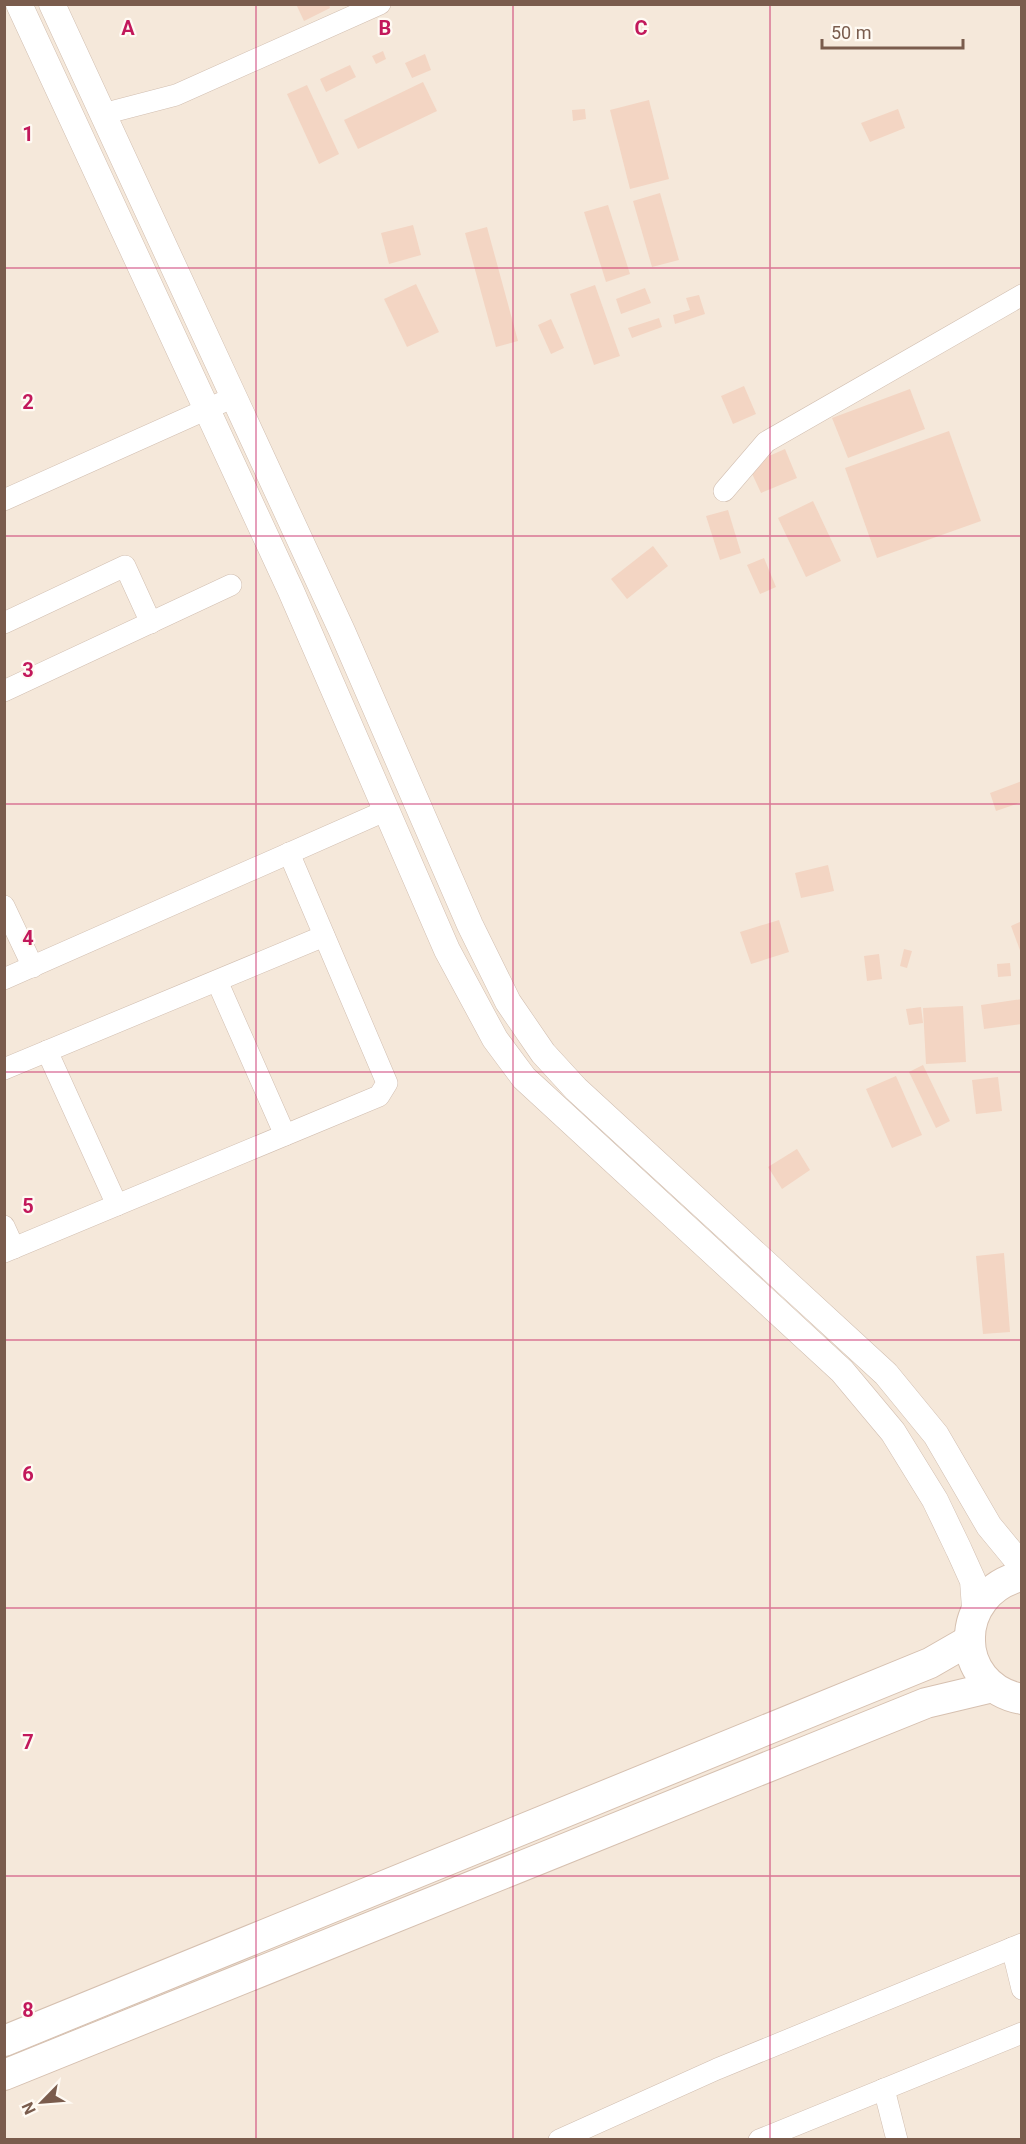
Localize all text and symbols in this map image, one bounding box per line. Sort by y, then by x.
scale bar [822,12,963,50]
text: A [121,16,135,40]
text: B [379,16,391,40]
text: C [634,16,648,40]
text: 50 m [831,22,871,43]
text: 1 [22,122,34,146]
text: 2 [22,390,34,414]
text: 3 [22,658,34,682]
text: 4 [22,926,34,950]
text: 5 [22,1194,34,1218]
text: 6 [22,1462,34,1486]
text: 7 [22,1730,34,1754]
text: 8 [22,1998,34,2022]
north arrow [12,2072,72,2132]
text: N [18,2099,40,2117]

